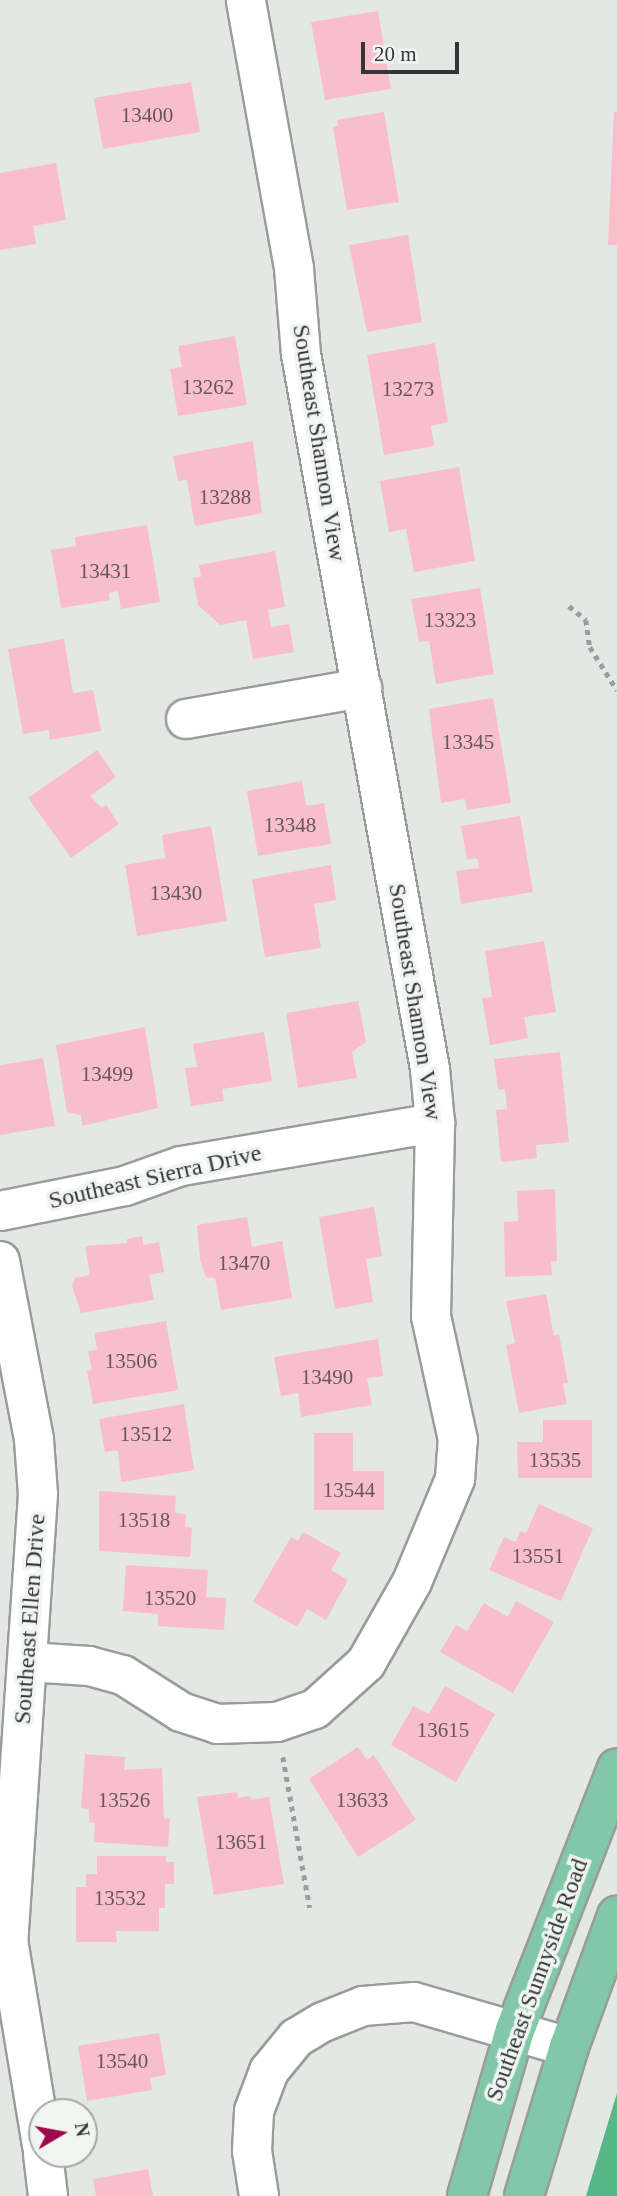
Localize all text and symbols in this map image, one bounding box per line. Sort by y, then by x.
scale bar [365,28,463,72]
text: 20 m [374,42,417,66]
house number: 13400 [121,102,173,128]
street label: Southeast Shannon View [286,322,352,564]
house number: 13262 [182,374,234,400]
house number: 13273 [382,376,434,402]
house number: 13288 [199,484,251,510]
house number: 13431 [79,558,131,584]
house number: 13323 [424,607,476,633]
house number: 13345 [442,729,494,755]
house number: 13348 [264,812,316,838]
house number: 13430 [150,880,202,906]
street label: Southeast Shannon View [382,881,448,1123]
house number: 13499 [81,1061,133,1087]
street label: Southeast Sierra Drive [46,1139,264,1215]
house number: 13470 [218,1250,270,1276]
house number: 13506 [105,1348,157,1374]
house number: 13490 [301,1364,353,1390]
house number: 13512 [120,1421,172,1447]
house number: 13535 [529,1447,581,1473]
house number: 13544 [323,1477,375,1503]
house number: 13518 [118,1507,170,1533]
street label: Southeast Ellen Drive [8,1513,52,1725]
house number: 13551 [512,1543,564,1569]
house number: 13520 [144,1585,196,1611]
house number: 13615 [417,1717,469,1743]
house number: 13526 [98,1787,150,1813]
house number: 13633 [336,1787,388,1813]
house number: 13651 [215,1829,267,1855]
street label: Southeast Sunnyside Road [480,1855,594,2105]
house number: 13532 [94,1885,146,1911]
house number: 13540 [96,2048,148,2074]
north arrow [28,2098,98,2168]
text: N [71,2121,94,2138]

